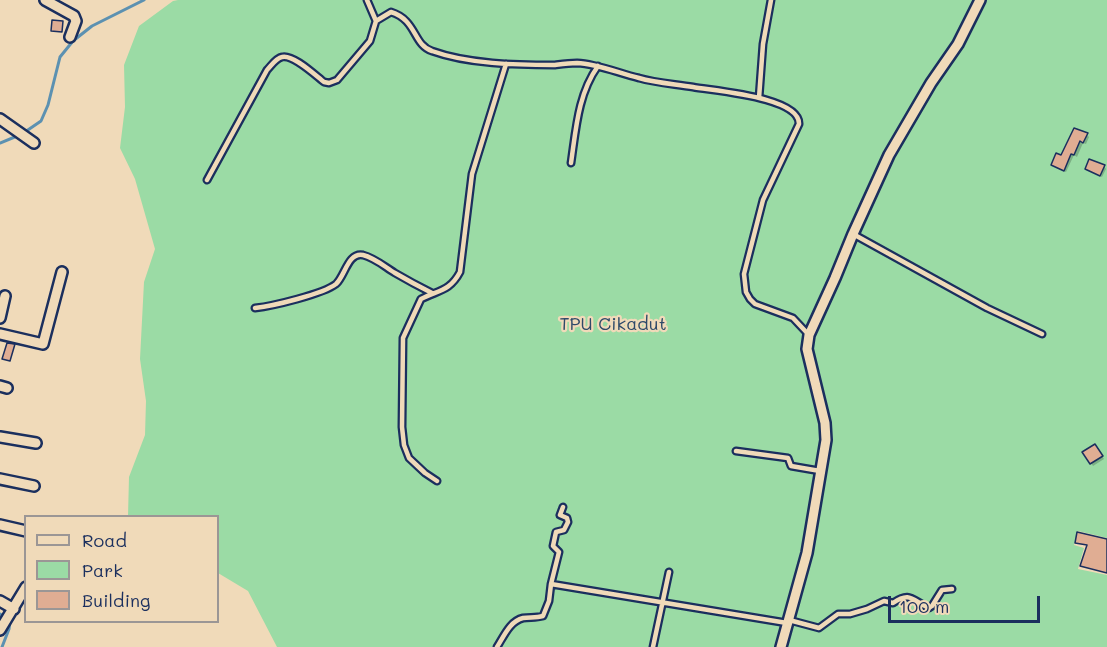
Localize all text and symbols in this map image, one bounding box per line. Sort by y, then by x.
park label: TPU Cikadut [559,313,667,335]
legend [24,515,219,623]
text: Road [82,528,127,552]
text: Park [82,558,123,582]
scale bar [891,584,1042,622]
text: Building [82,588,150,612]
text: 100 m [899,594,949,618]

